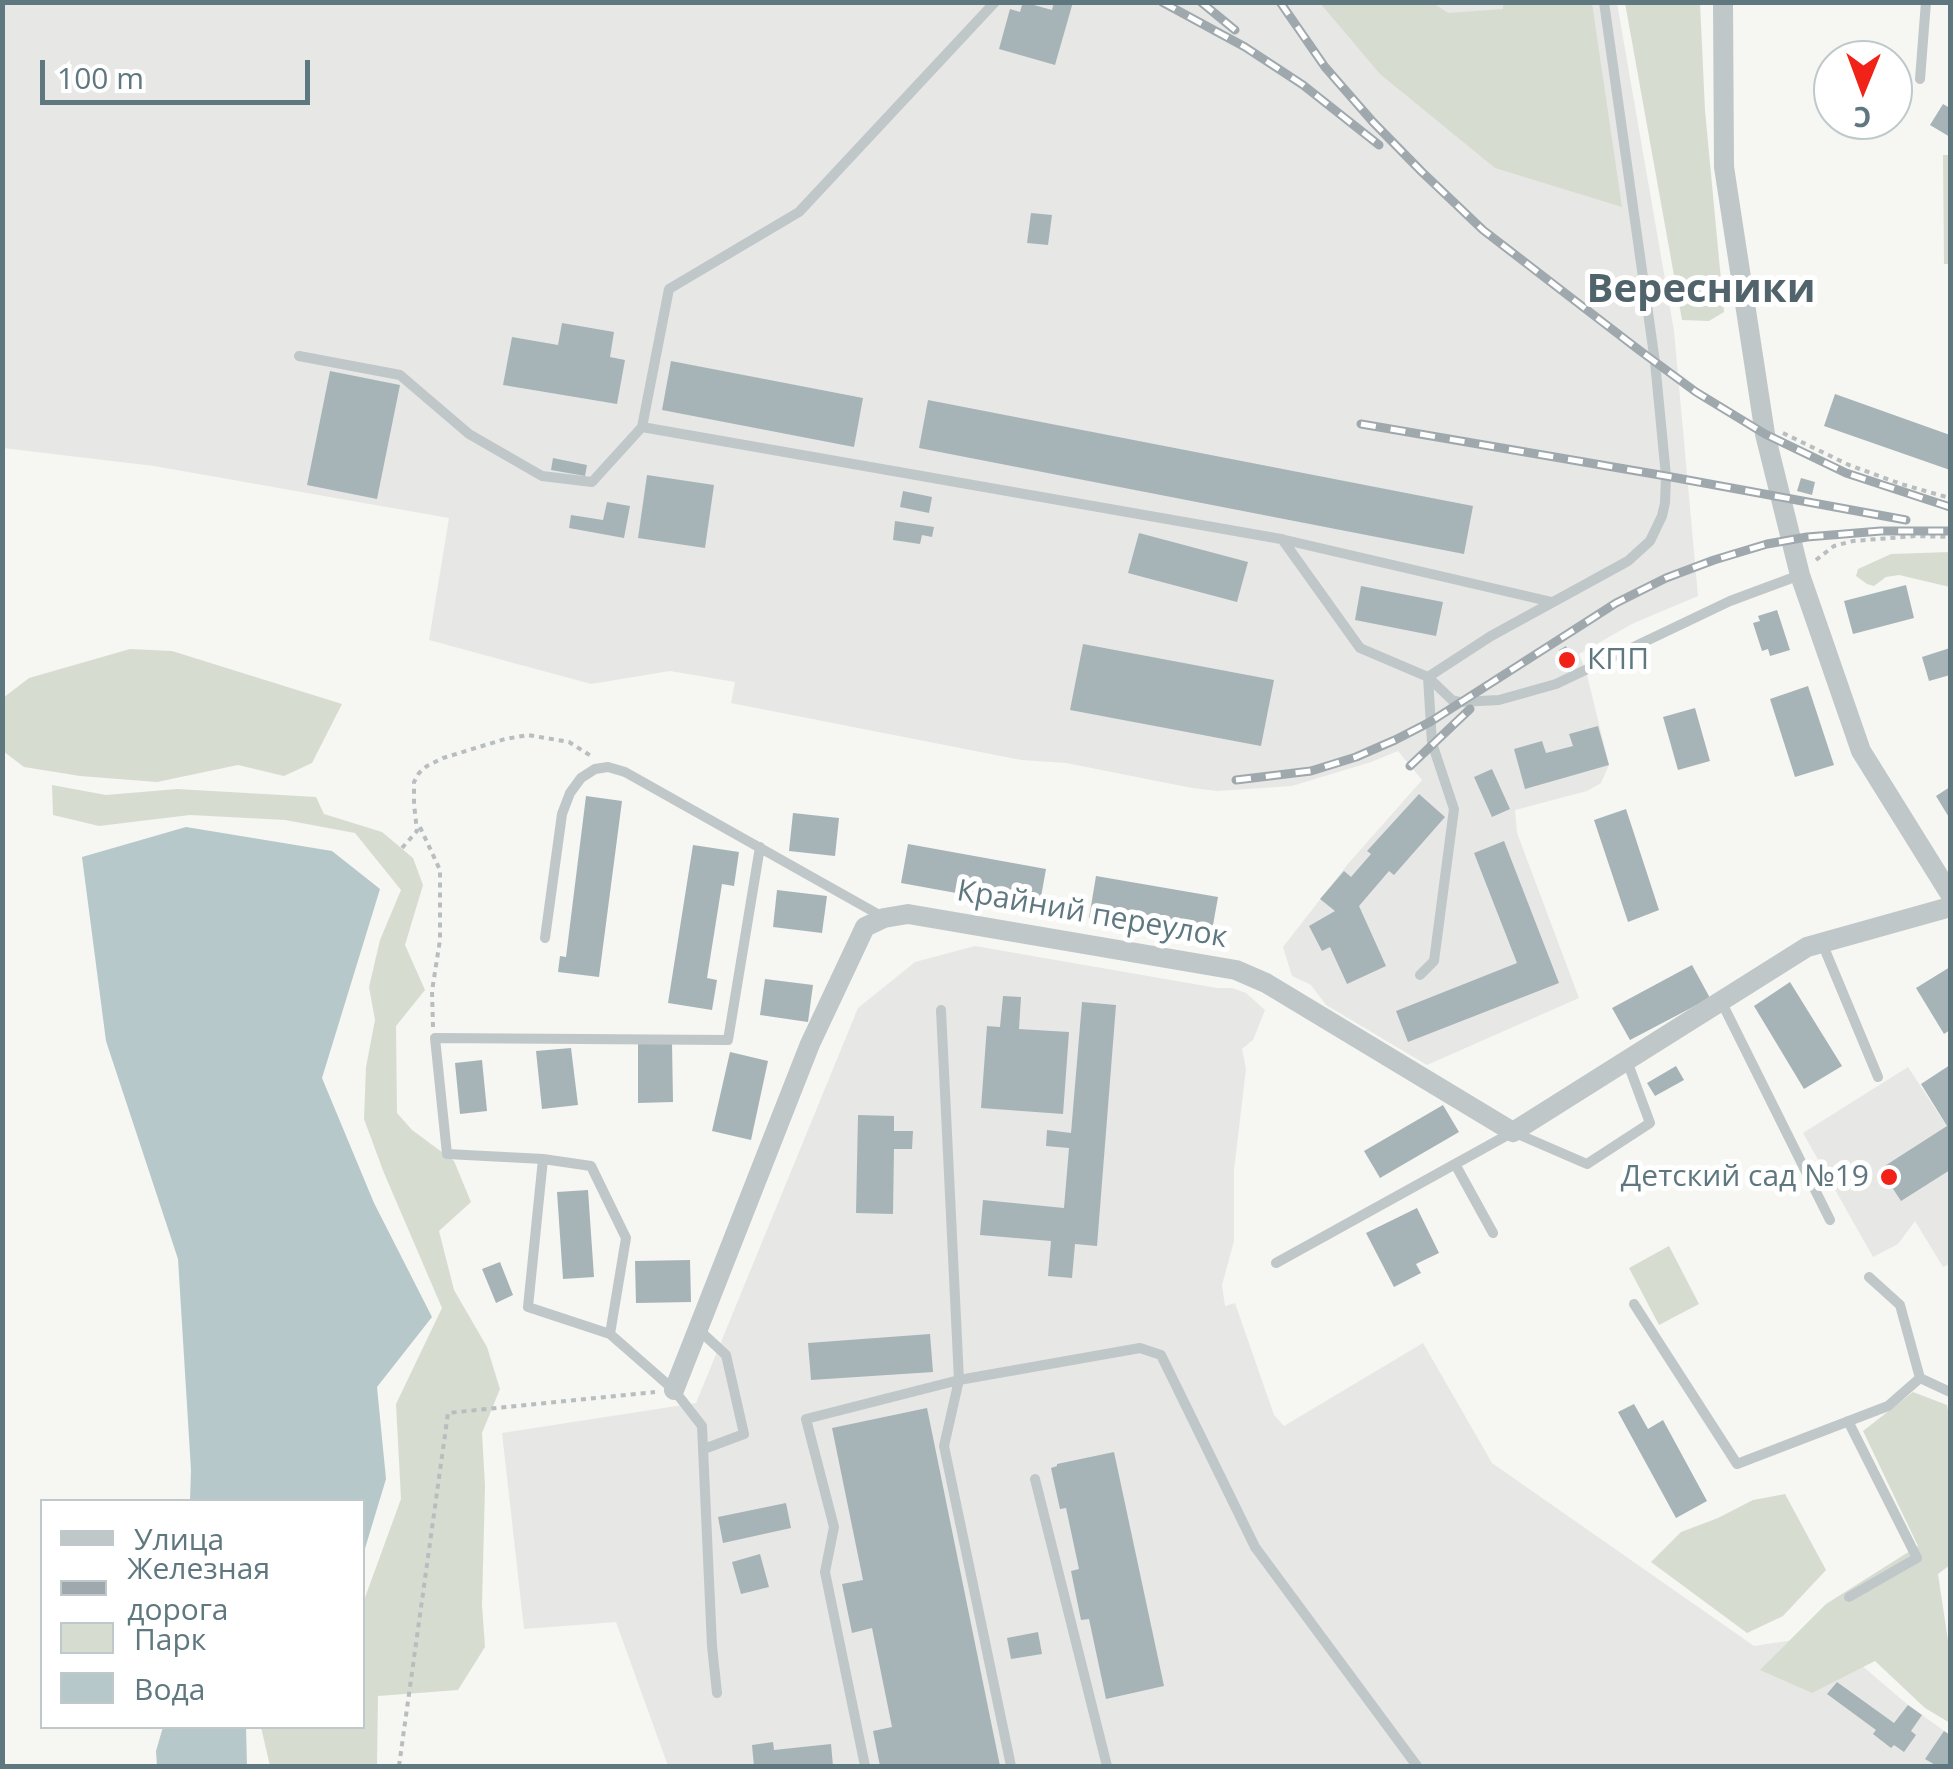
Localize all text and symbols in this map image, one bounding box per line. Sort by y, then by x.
scale bar [45,40,315,102]
north arrow [1813,40,1913,140]
text: 100 m [57,57,144,98]
text: С [1853,99,1872,137]
district label: Вересники [1587,267,1815,315]
place label: КПП [1587,642,1649,678]
marker: КПП [1556,649,1578,671]
street label: Крайний переулок [954,874,1230,956]
place label: Детский сад №19 [1621,1159,1869,1195]
marker: Детский сад №19 [1878,1166,1900,1188]
legend [40,1499,365,1729]
text: Улица [134,1518,224,1559]
text: Железная дорога [127,1547,270,1629]
text: Парк [134,1618,206,1659]
text: Вода [134,1668,205,1709]

